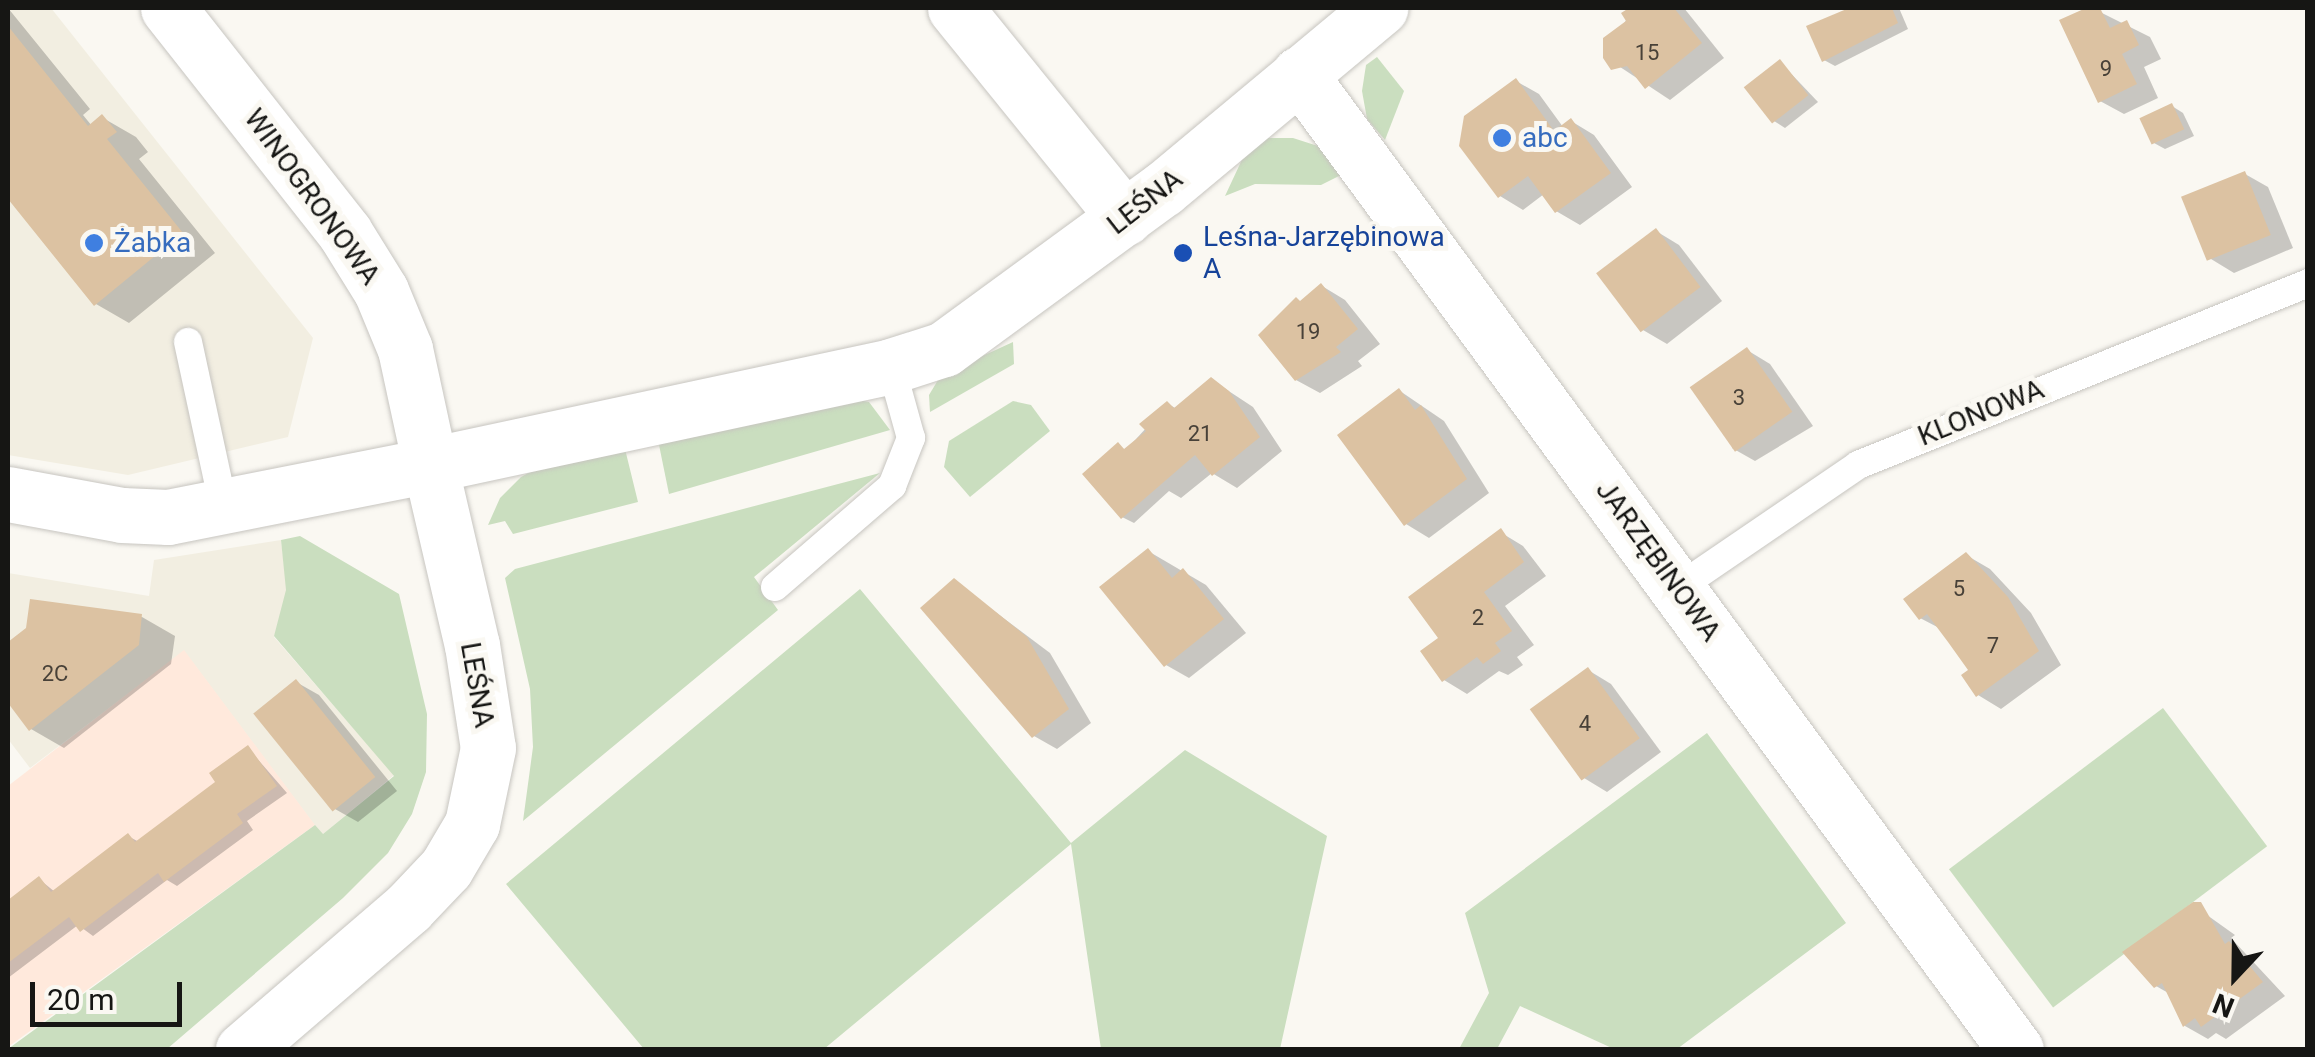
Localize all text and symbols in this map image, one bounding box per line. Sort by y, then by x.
house number: 15 [1635,40,1659,66]
house number: 9 [2100,56,2112,82]
street label: WINOGRONOWA [237,103,387,291]
place label: abc [1522,121,1568,155]
marker: abc [1491,127,1513,149]
street label: LEŚNA [1101,162,1189,242]
place label: Leśna-Jarzębinowa A [1203,220,1445,286]
place label: Żabka [114,226,191,260]
marker: Żabka [83,232,105,254]
marker: Leśna-Jarzębinowa A [1172,242,1194,264]
house number: 19 [1296,319,1320,345]
street label: KLONOWA [1913,373,2049,453]
house number: 3 [1733,385,1745,411]
house number: 21 [1188,421,1212,447]
street label: JARZĘBINOWA [1589,474,1727,648]
house number: 5 [1953,576,1965,602]
house number: 2 [1472,605,1484,631]
house number: 7 [1987,633,1999,659]
street label: LEŚNA [453,640,501,730]
house number: 2C [42,661,68,687]
house number: 4 [1579,711,1591,737]
north arrow [2185,927,2285,1027]
scale bar [35,962,188,1024]
text: 20 m [47,982,114,1017]
text: N [2208,986,2239,1024]

